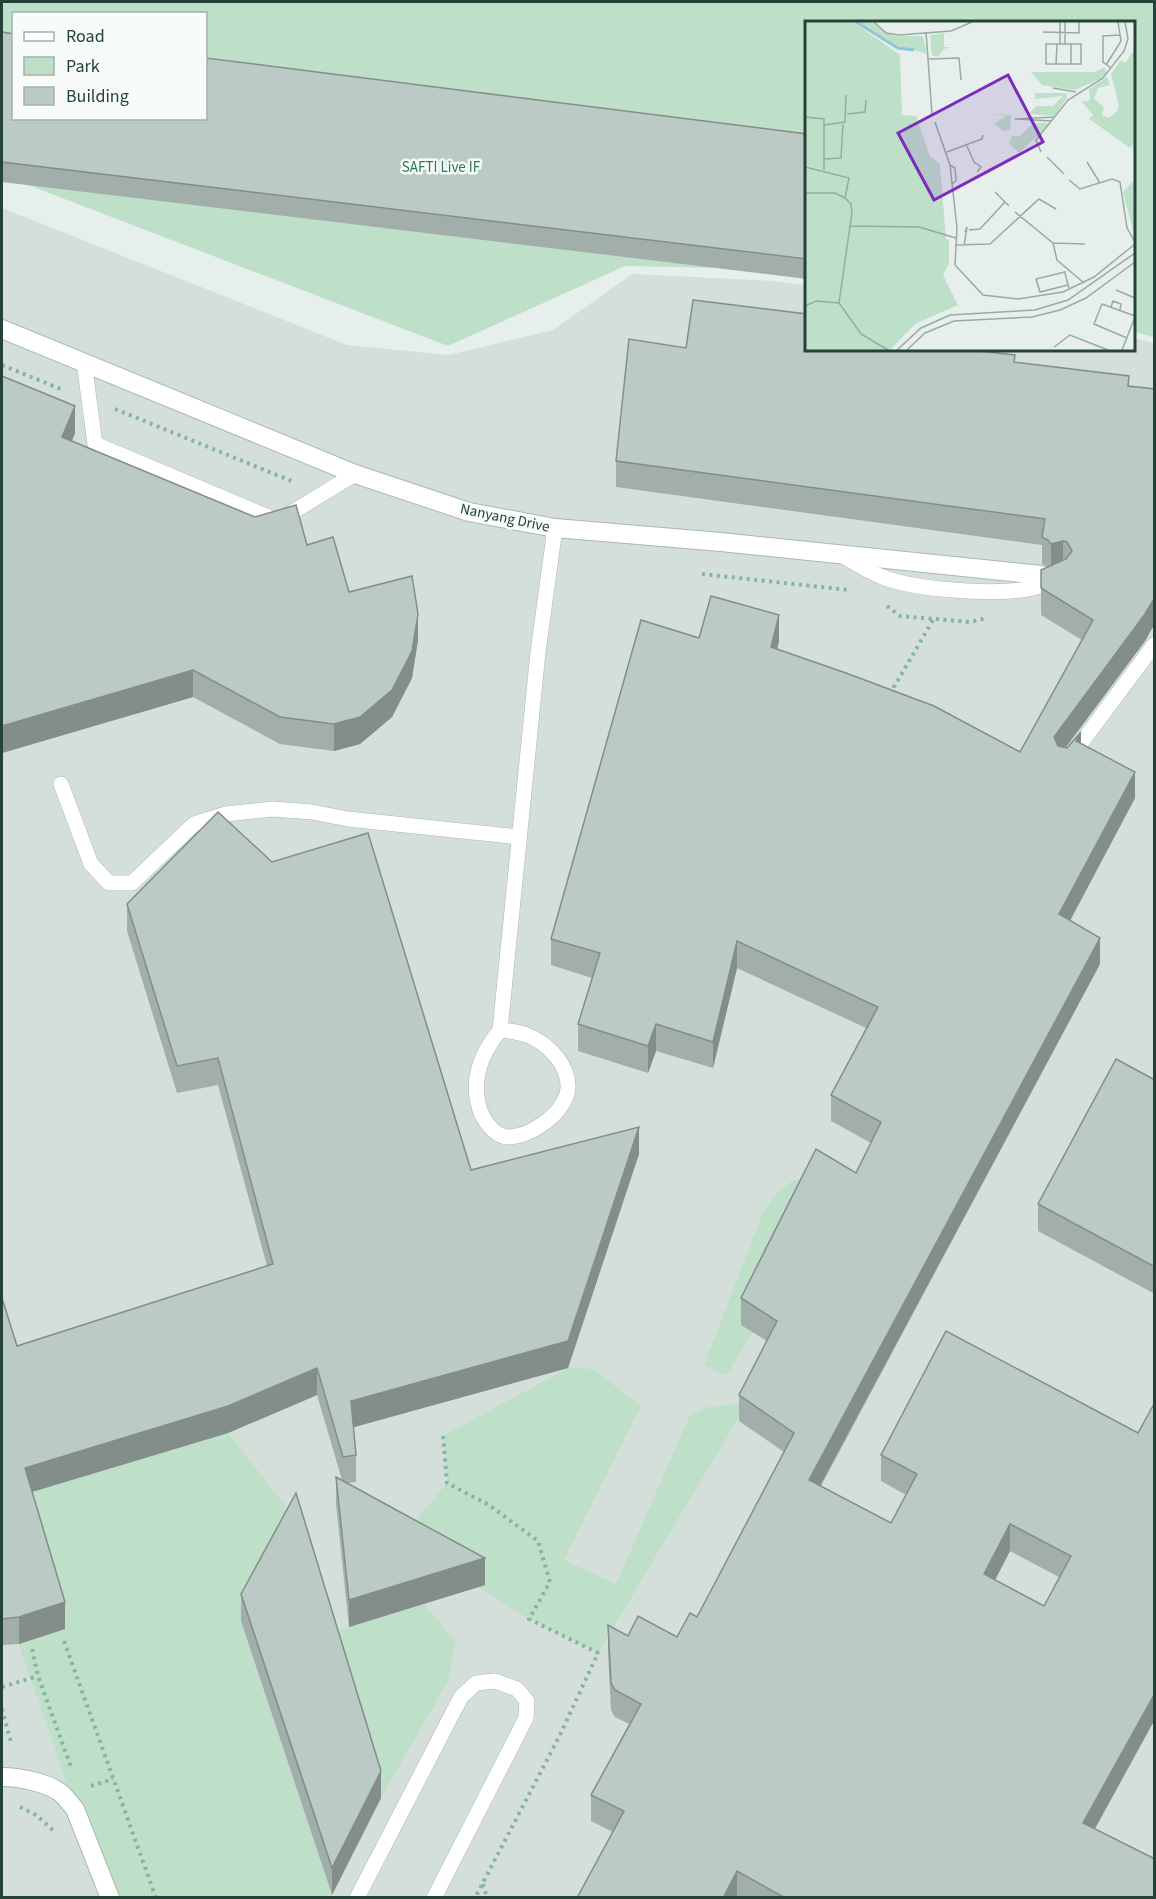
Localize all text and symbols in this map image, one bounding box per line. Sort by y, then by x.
legend [12,12,207,120]
inset map [805,21,1135,351]
text: Road [66,24,105,49]
text: Park [66,54,100,79]
text: Building [66,84,129,109]
park label: SAFTI Live IF [402,157,481,178]
street label: Nanyang Drive [458,498,552,538]

